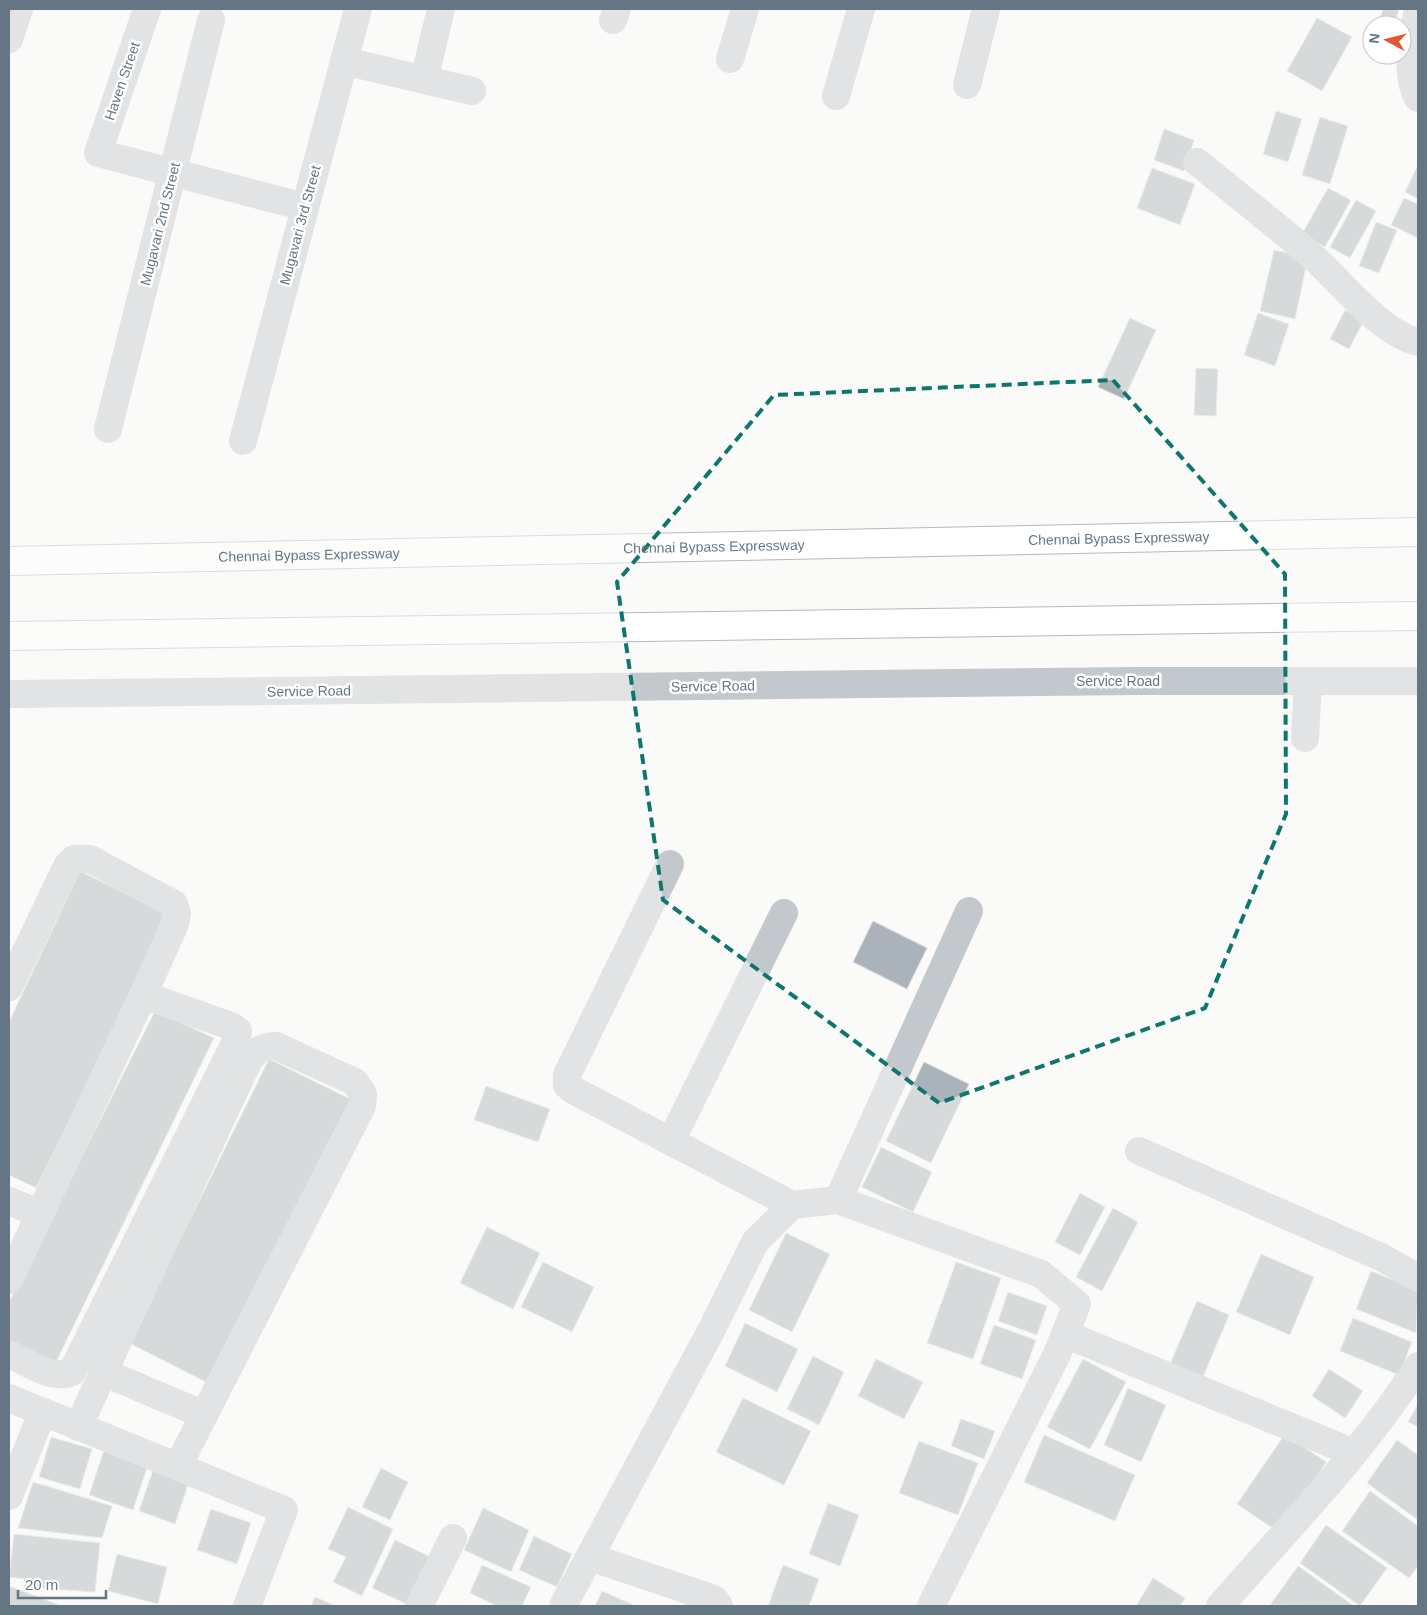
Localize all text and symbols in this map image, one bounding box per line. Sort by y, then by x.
north arrow [1362,15,1412,65]
text: N [1366,32,1383,44]
street label: Haven Street [101,40,143,122]
street label: Mugavari 2nd Street [137,161,183,287]
street label: Mugavari 3rd Street [276,163,324,286]
street label: Chennai Bypass Expressway [1028,528,1210,548]
street label: Chennai Bypass Expressway [623,537,805,556]
street label: Chennai Bypass Expressway [218,545,400,565]
street label: Service Road [1076,673,1160,689]
street label: Service Road [671,677,755,695]
street label: Service Road [267,682,351,700]
scale bar [18,1568,105,1600]
text: 20 m [25,1576,58,1593]

